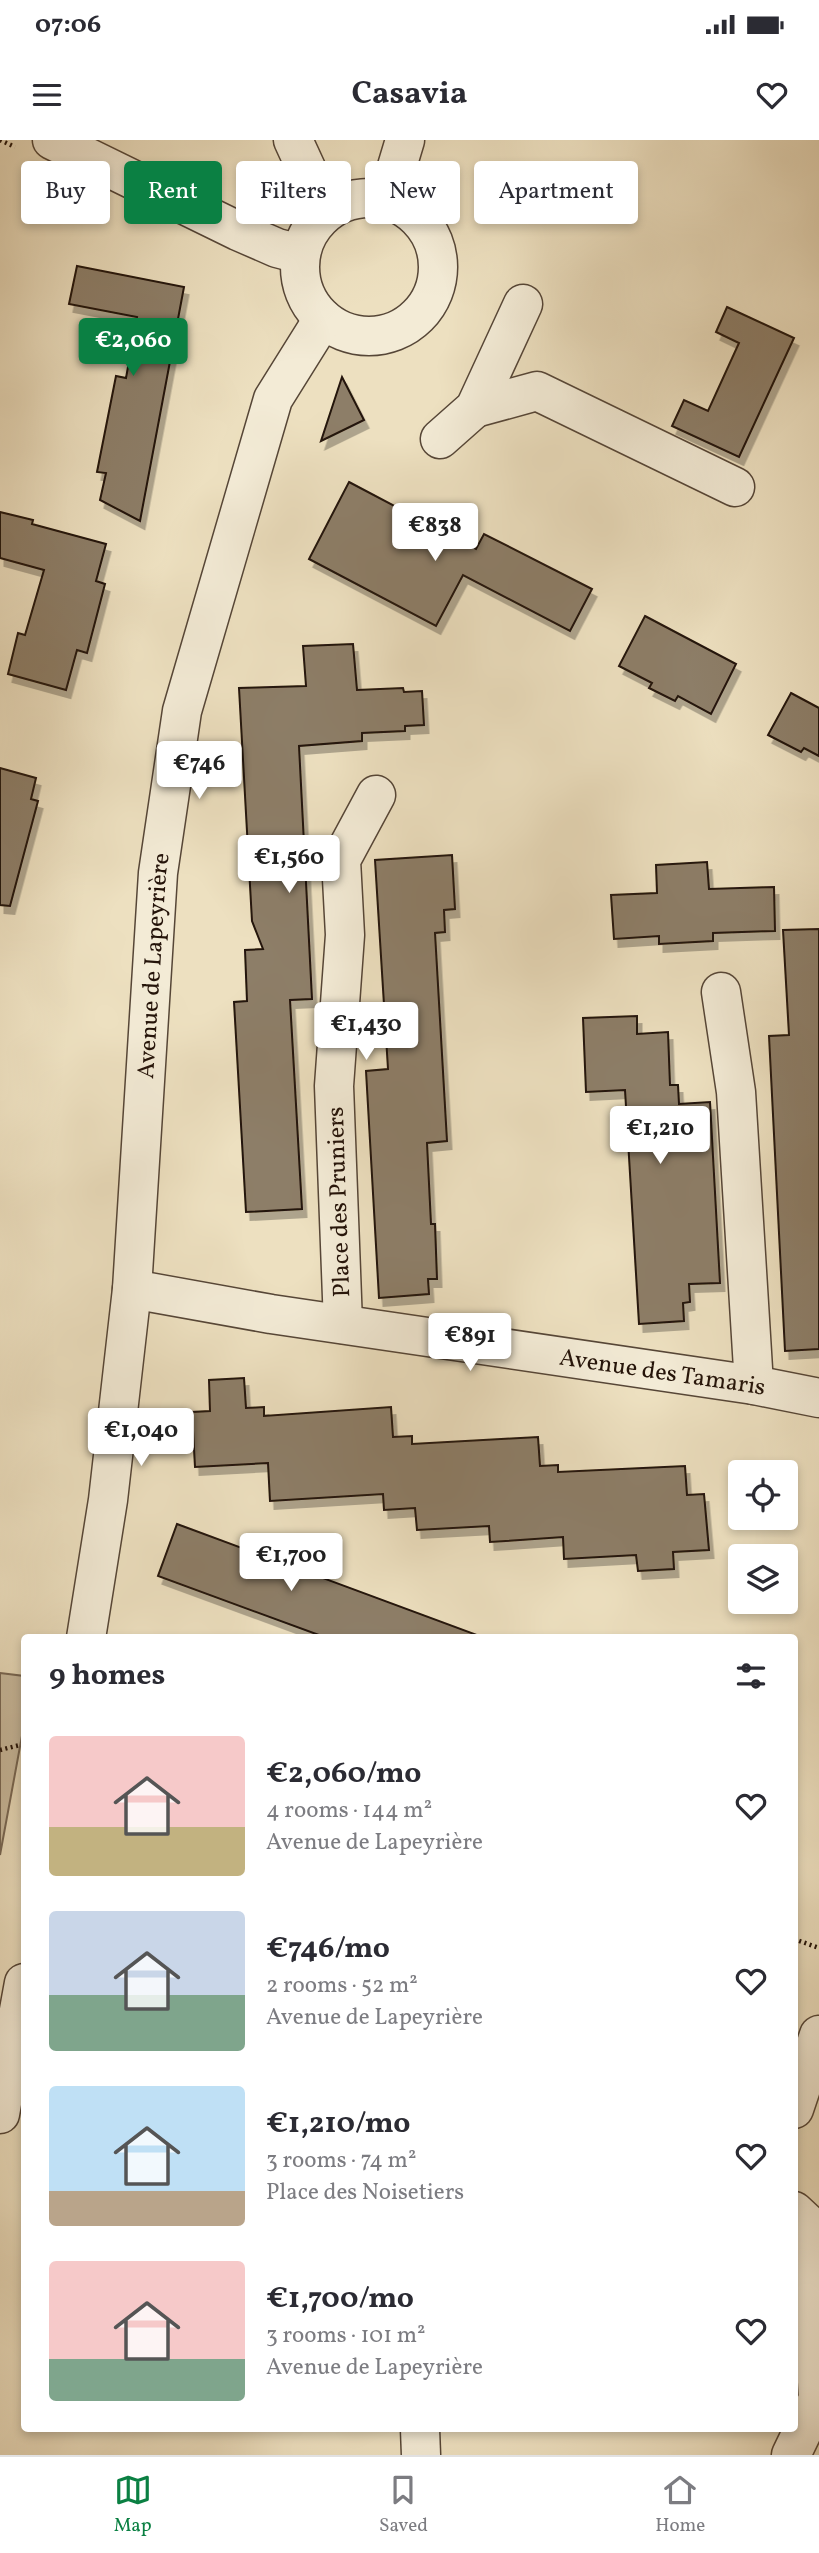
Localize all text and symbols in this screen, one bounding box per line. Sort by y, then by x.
text: 07:06 [35,7,101,43]
text: Casavia [352,73,467,117]
icon: menu [28,76,66,114]
icon: heart [753,76,791,114]
chip: Buy [21,161,110,224]
chip: Rent [124,161,222,224]
chip: Filters [236,161,351,224]
chip: New [365,161,460,224]
chip: Apartment [474,161,638,224]
pin: €2,060 [76,318,190,378]
text: €2,060 [95,325,171,357]
pin: €838 [394,504,476,563]
text: €838 [408,510,462,542]
pin: €746 [158,742,240,801]
text: €746 [173,748,225,780]
pin: €1,560 [232,836,346,895]
text: €1,560 [254,842,324,874]
street label: Avenue de Lapeyrière [130,851,180,1080]
pin: €1,430 [309,1002,423,1062]
text: €1,430 [330,1009,402,1041]
street label: Place des Pruniers [320,1106,360,1298]
pin: €1,210 [603,1107,717,1166]
text: €1,210 [626,1113,694,1145]
pin: €891 [429,1314,511,1373]
text: €891 [444,1320,496,1352]
street label: Avenue des Tamaris [557,1342,768,1406]
pin: €1,040 [84,1408,198,1468]
text: €1,040 [104,1415,178,1447]
map controls [728,1460,798,1614]
button: locate [728,1460,798,1530]
pin: €1,700 [234,1534,348,1593]
text: €1,700 [256,1540,326,1572]
button: layers [728,1544,798,1614]
text: 9 homes [49,1655,165,1697]
icon: filters [732,1657,770,1695]
text: €2,060/mo [266,1753,421,1795]
icon: home [105,1764,189,1848]
icon: heart [732,1787,770,1825]
text: 4 rooms · 144 m² [266,1795,432,1827]
text: Avenue de Lapeyrière [266,1827,483,1859]
text: €746/mo [266,1928,390,1970]
icon: home [105,1939,189,2023]
icon: heart [732,1962,770,2000]
text: 2 rooms · 52 m² [266,1970,418,2002]
text: Avenue de Lapeyrière [266,2002,483,2034]
text: €1,210/mo [266,2103,410,2145]
icon: home [105,2114,189,2198]
icon: heart [732,2137,770,2175]
text: 3 rooms · 74 m² [266,2145,416,2177]
text: Place des Noisetiers [266,2177,464,2209]
text: €1,700/mo [266,2278,414,2320]
icon: home [105,2289,189,2373]
icon: heart [732,2312,770,2350]
text: 3 rooms · 101 m² [266,2320,426,2352]
text: Avenue de Lapeyrière [266,2352,483,2384]
tab: Map [114,2471,152,2539]
tab: Saved [379,2471,428,2539]
tab: Home [655,2471,705,2539]

